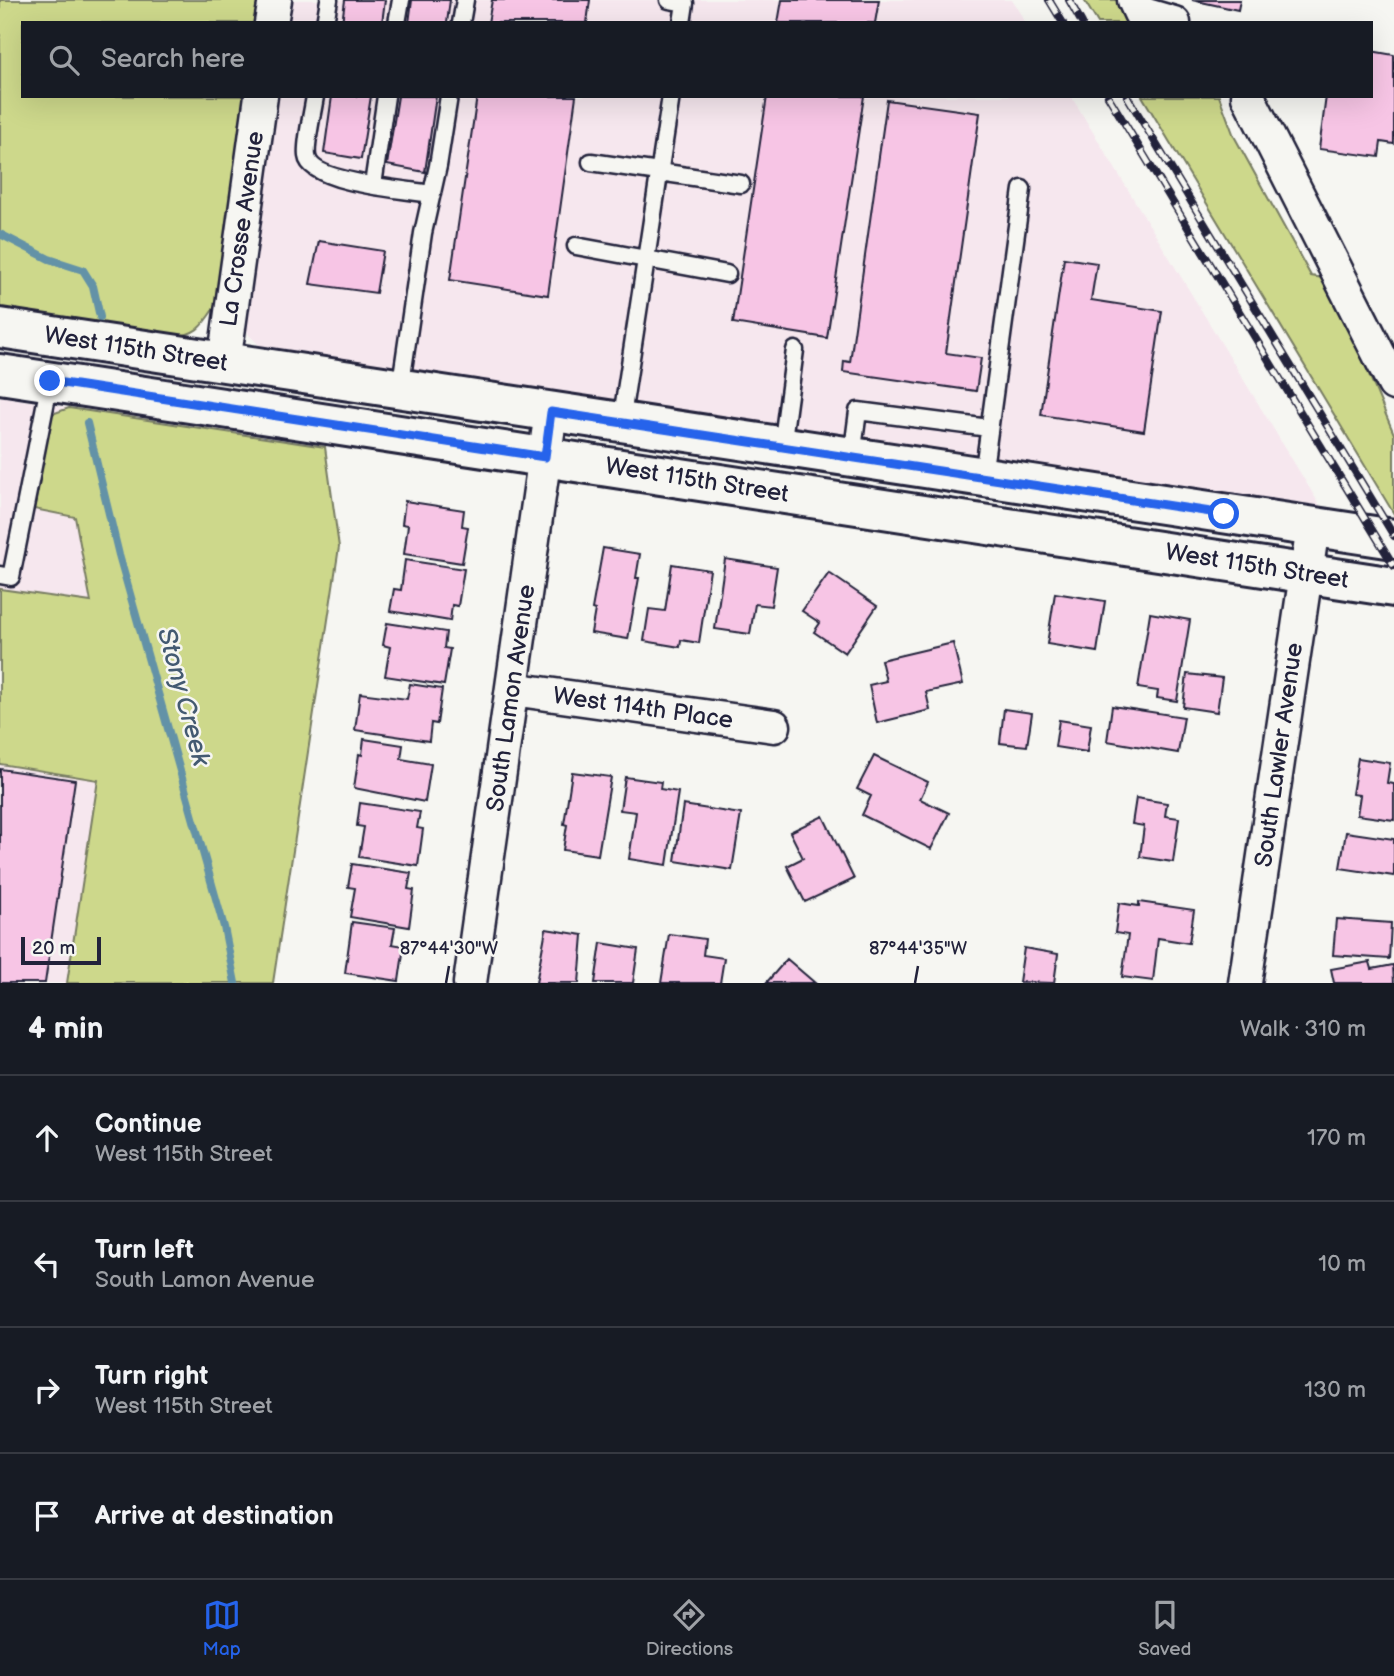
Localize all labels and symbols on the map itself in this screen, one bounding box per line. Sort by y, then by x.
street label: La Crosse Avenue [214,129,270,329]
street label: West 115th Street [42,320,230,378]
route end [34,365,65,396]
street label: West 115th Street [603,451,791,509]
route start [1208,498,1239,529]
street label: West 115th Street [1163,537,1351,595]
street label: South Lamon Avenue [481,583,541,813]
water label: Stony Creek [150,625,217,771]
street label: South Lawler Avenue [1249,641,1309,869]
street label: West 114th Place [551,681,735,735]
scale bar [21,934,102,966]
text: 87°44'30"W [400,938,499,959]
text: 87°44'35"W [869,938,968,959]

